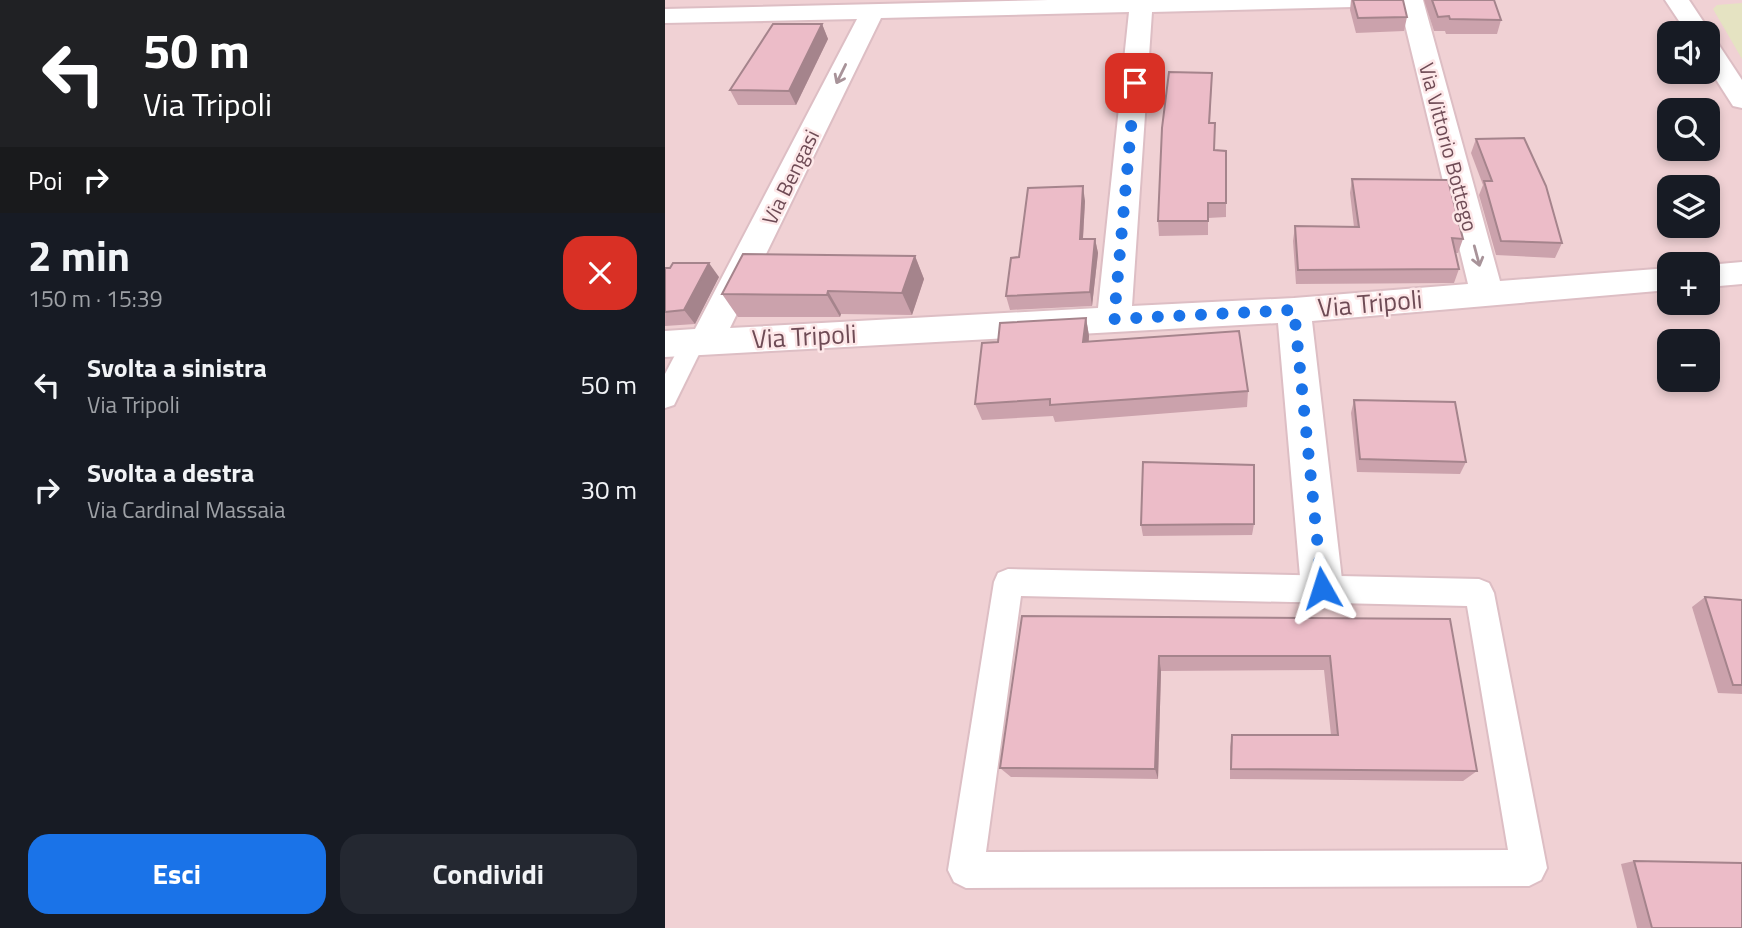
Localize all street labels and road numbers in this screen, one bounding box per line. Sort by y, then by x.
street label: Via Vittorio Bottego [1411,59,1487,235]
street label: Via Bengasi [753,124,827,230]
street label: Via Tripoli [1316,279,1424,327]
street label: Via Tripoli [751,314,857,358]

